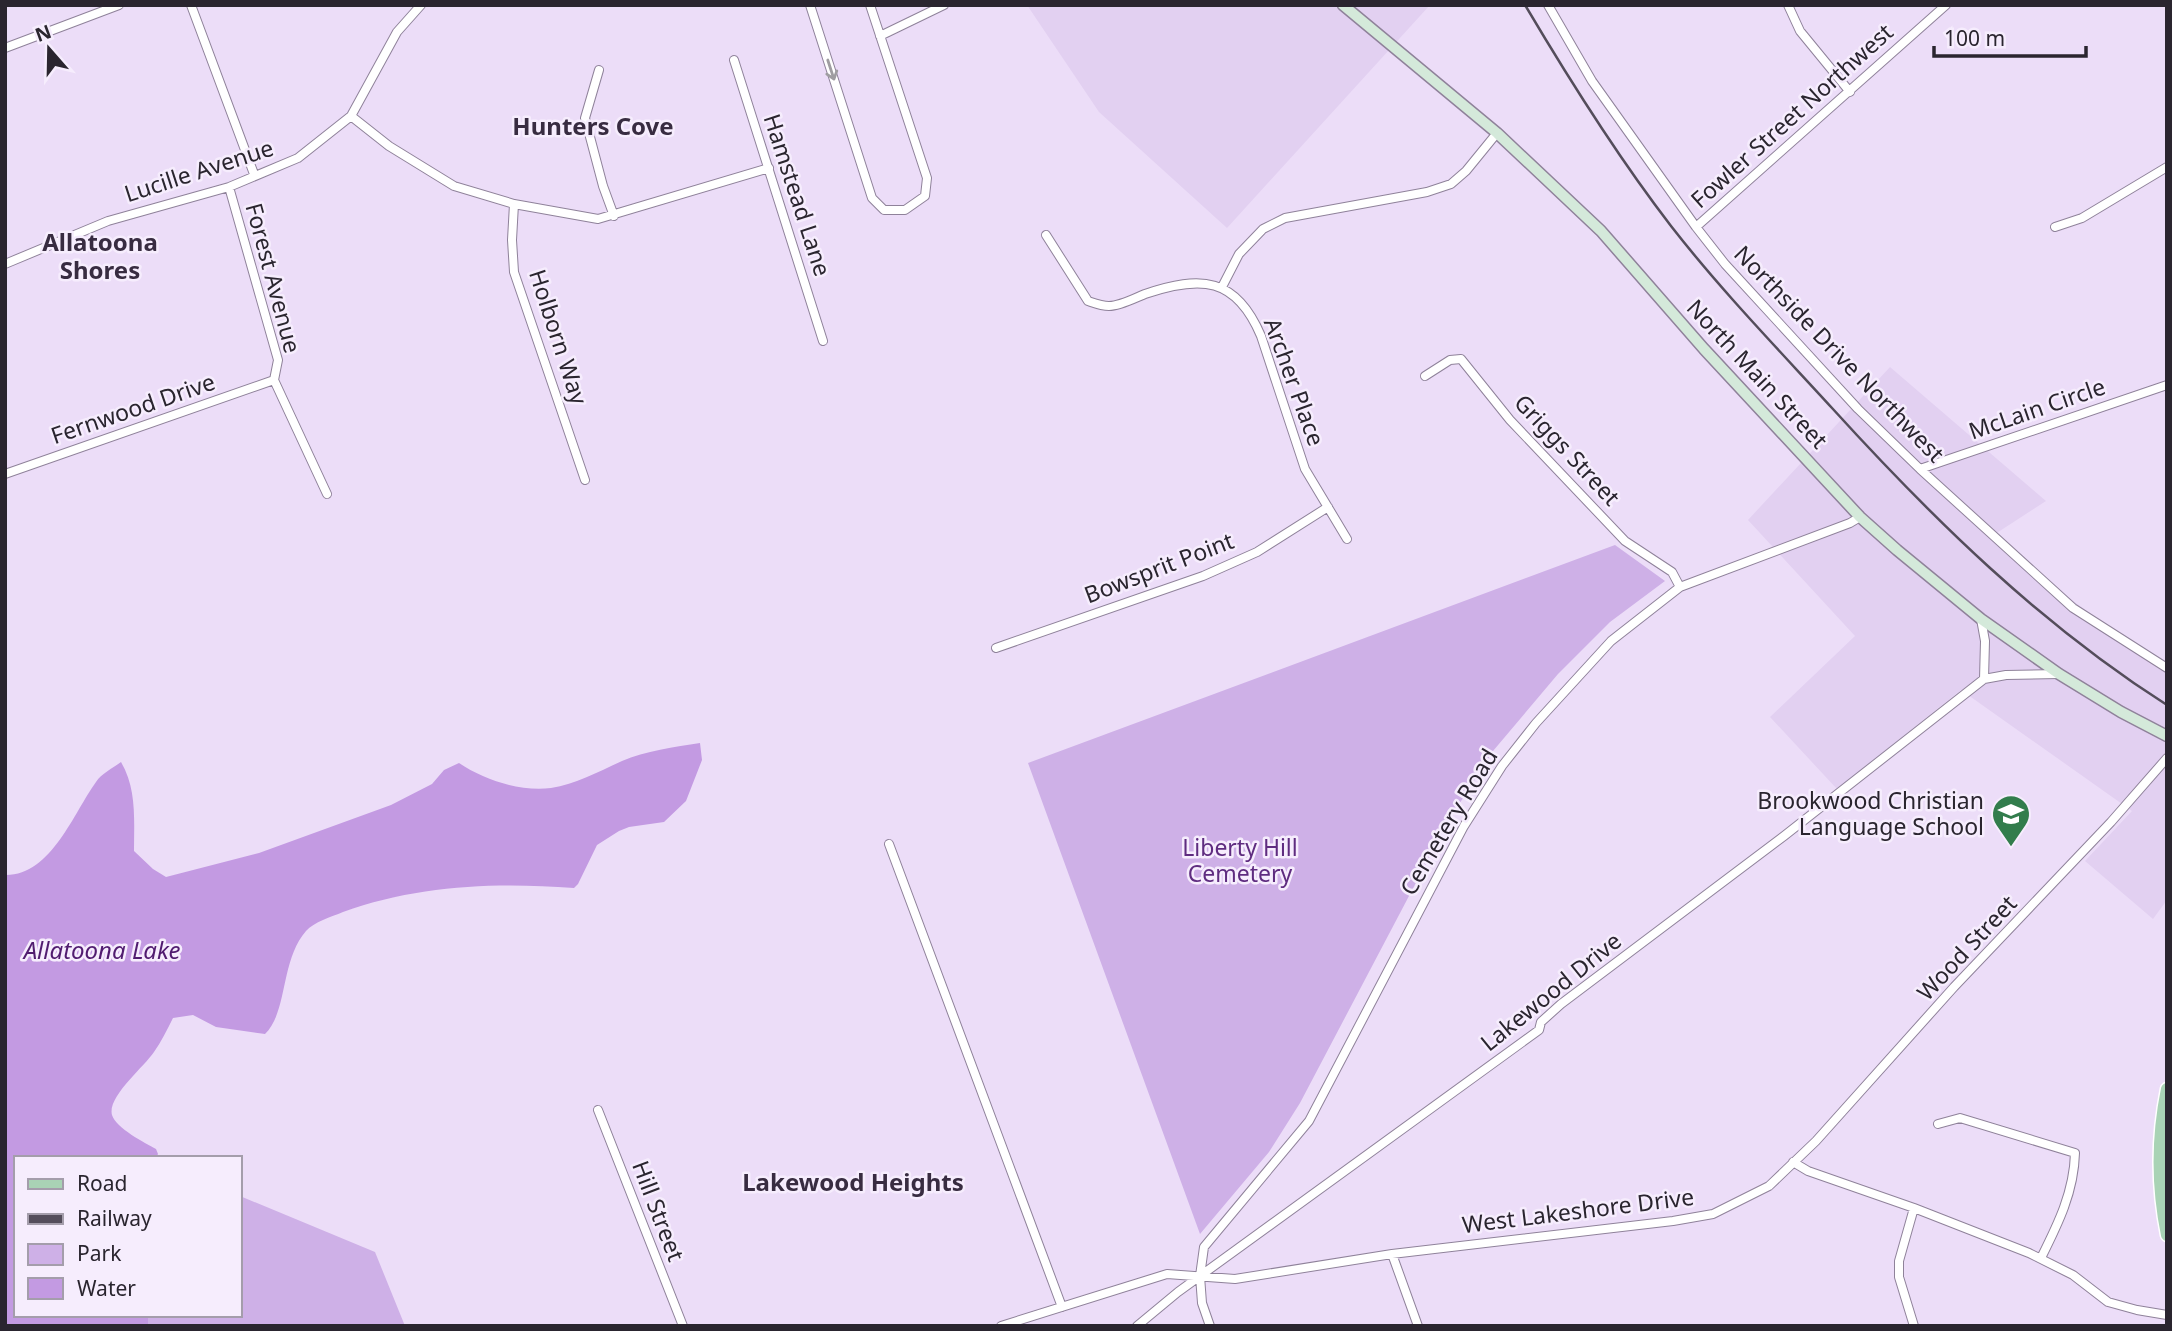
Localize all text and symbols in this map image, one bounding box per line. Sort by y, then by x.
north arrow [14,14,84,84]
scale bar [1934,14,2086,58]
street label: Fowler Street Northwest [1683,16,1899,215]
text: N [31,18,55,48]
text: 100 m [1944,24,2005,52]
one-way arrow [826,59,839,81]
district label: Hunters Cove [512,109,674,142]
street label: Hamstead Lane [757,109,839,280]
street label: Lucille Avenue [120,131,277,209]
street label: Forest Avenue [239,199,309,356]
district label: Allatoona Shores [42,225,158,286]
street label: Northside Drive Northwest [1727,238,1952,469]
street label: Holborn Way [522,265,596,409]
street label: North Main Street [1680,292,1835,455]
street label: Archer Place [1257,313,1333,450]
street label: Fernwood Drive [46,365,219,451]
street label: McLain Circle [1964,370,2109,446]
street label: Griggs Street [1508,387,1628,512]
street label: Bowsprit Point [1079,524,1238,610]
street label: Cemetery Road [1392,742,1505,901]
place label: Brookwood Christian Language School [1757,784,1984,842]
school or university icon: Brookwood Christian Language School [1990,793,2032,848]
park label: Liberty Hill Cemetery [1182,831,1298,889]
street label: Wood Street [1909,888,2023,1007]
street label: Lakewood Drive [1473,924,1628,1058]
water label: Allatoona Lake [22,933,180,966]
legend [14,1156,242,1317]
street label: Hill Street [625,1156,693,1265]
district label: Lakewood Heights [742,1165,964,1198]
text: Road [77,1169,127,1197]
street label: West Lakeshore Drive [1460,1180,1696,1240]
text: Railway [77,1204,152,1232]
text: Park [77,1239,122,1267]
text: Water [77,1274,136,1302]

